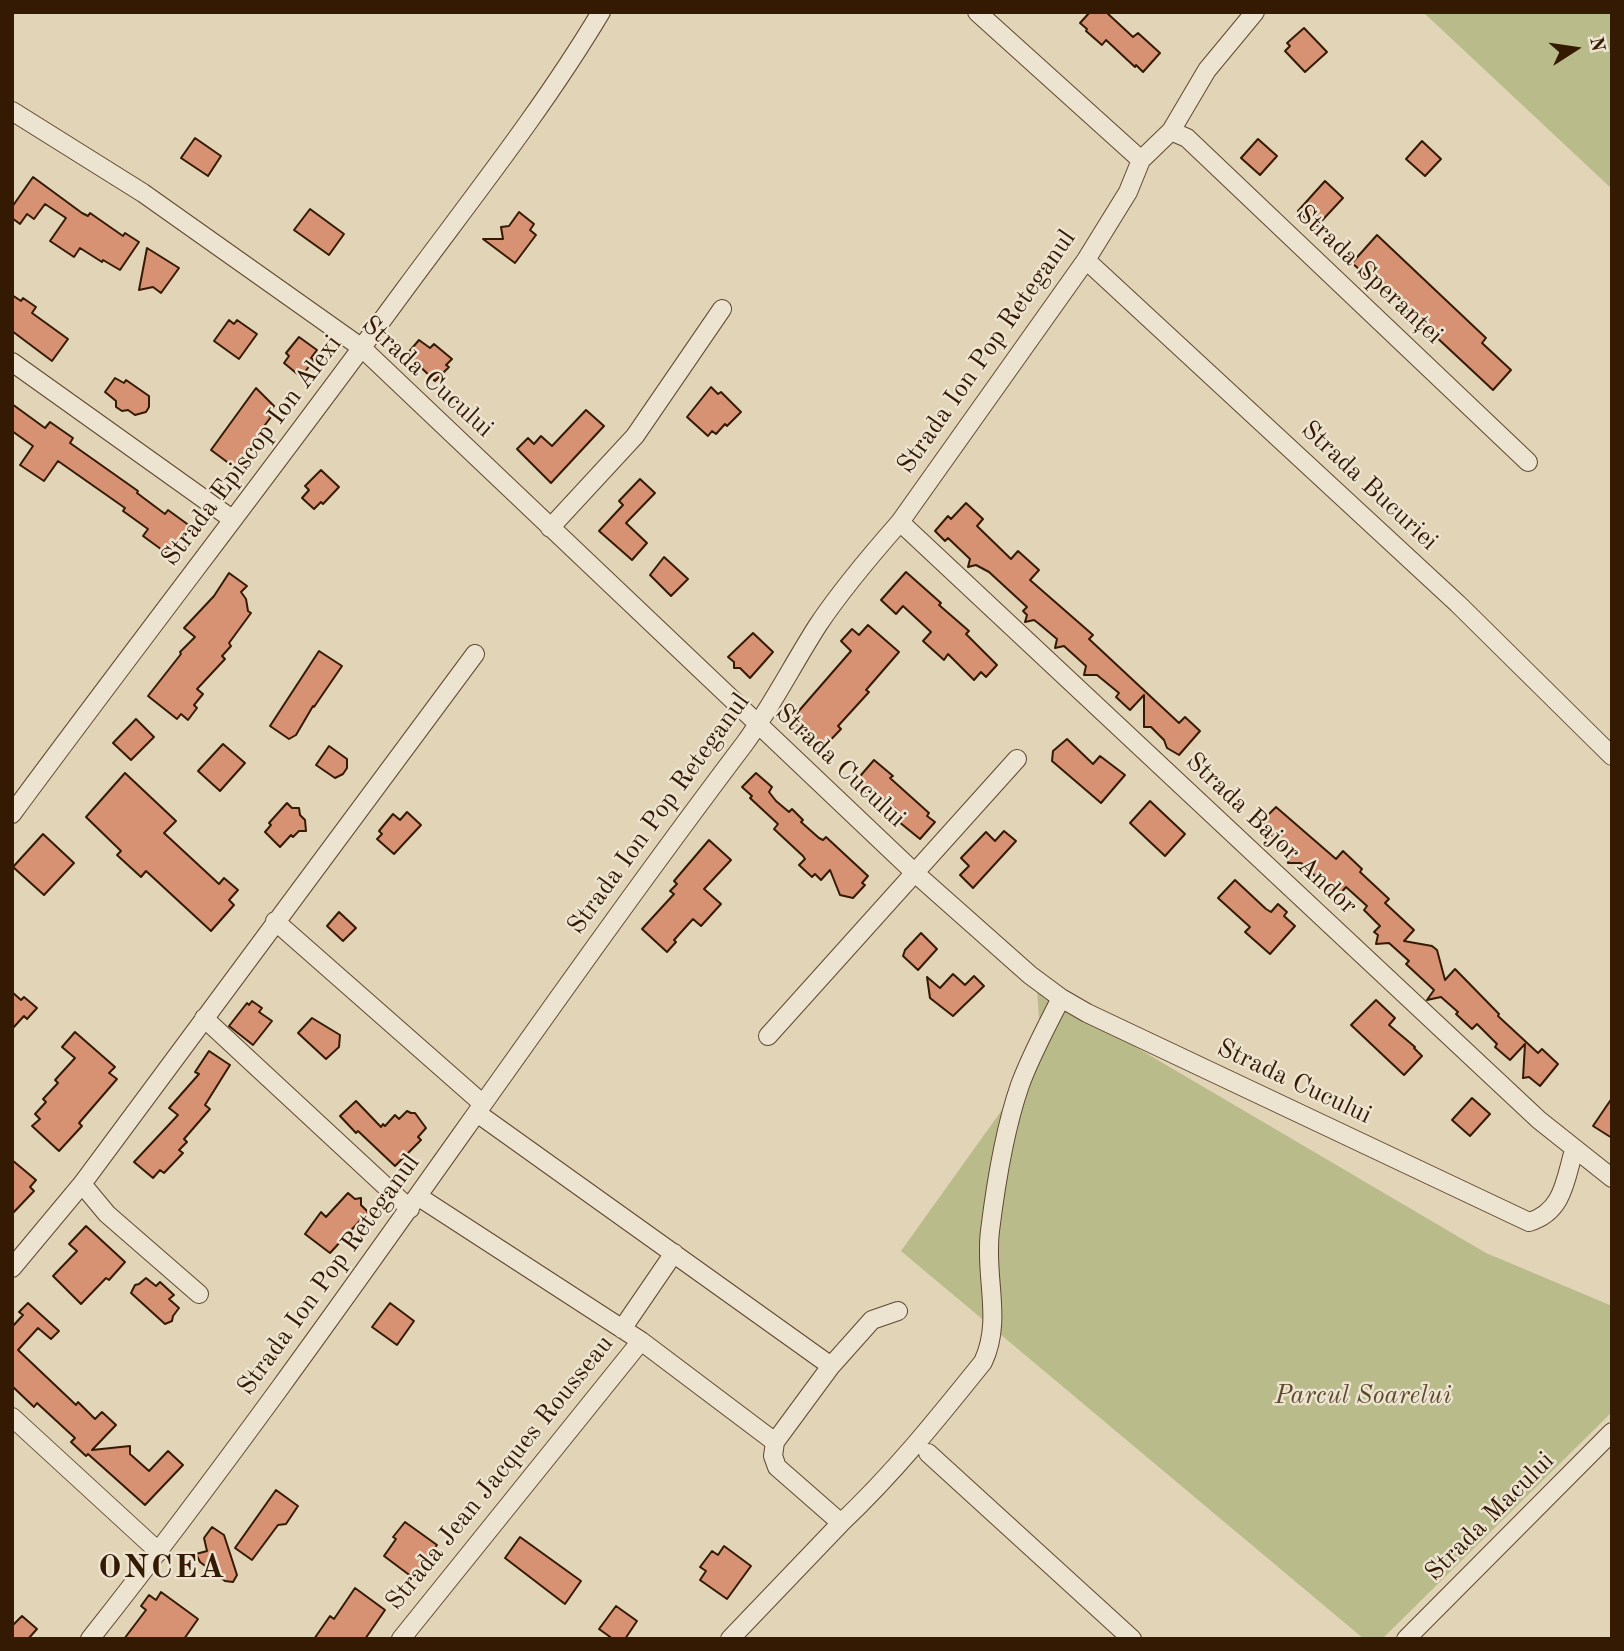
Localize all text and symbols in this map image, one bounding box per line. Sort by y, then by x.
north arrow [1540,14,1610,84]
text: N [1585,35,1607,54]
street label: Strada Speranței [1289,199,1449,351]
street label: Strada Ion Pop Reteganul [891,224,1083,480]
street label: Strada Cucului [355,310,499,444]
street label: Strada Episcop Ion Alexi [155,329,349,573]
street label: Strada Bucuriei [1294,415,1444,557]
street label: Strada Ion Pop Reteganul [561,687,757,941]
street label: Strada Cucului [768,698,912,834]
street label: Strada Bajor Andor [1179,746,1363,922]
street label: Strada Cucului [1212,1033,1376,1131]
street label: Strada Ion Pop Reteganul [231,1148,427,1402]
street label: Strada Jean Jacques Rousseau [379,1329,621,1617]
park label: Parcul Soarelui [1275,1380,1451,1412]
street label: Strada Macului [1419,1446,1561,1588]
district label: ONCEA [99,1548,225,1588]

